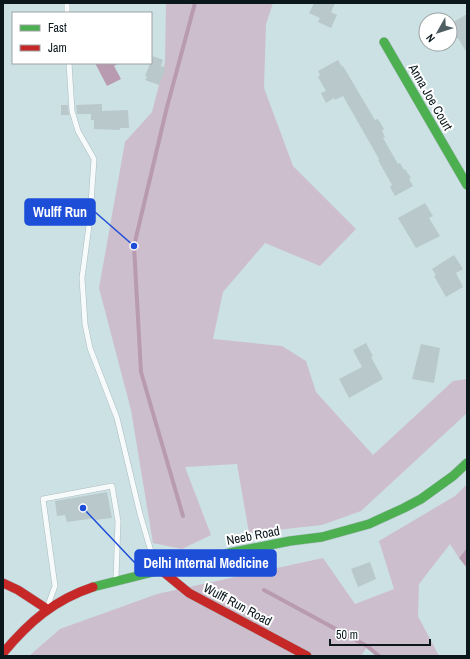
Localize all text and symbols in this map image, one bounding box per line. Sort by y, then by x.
legend [12,12,152,64]
north arrow [418,12,458,52]
text: Fast [48,20,67,36]
text: N [423,31,438,45]
text: Jam [48,40,67,56]
street label: Anna Joe Court [404,60,456,134]
callout: Wulff Run [25,199,95,225]
text: Wulff Run [33,203,87,221]
street label: Neeb Road [225,522,281,549]
callout: Delhi Internal Medicine [135,550,276,576]
text: Delhi Internal Medicine [143,554,269,572]
street label: Wulff Run Road [201,579,275,630]
scale bar [330,621,430,647]
text: 50 m [336,627,358,643]

